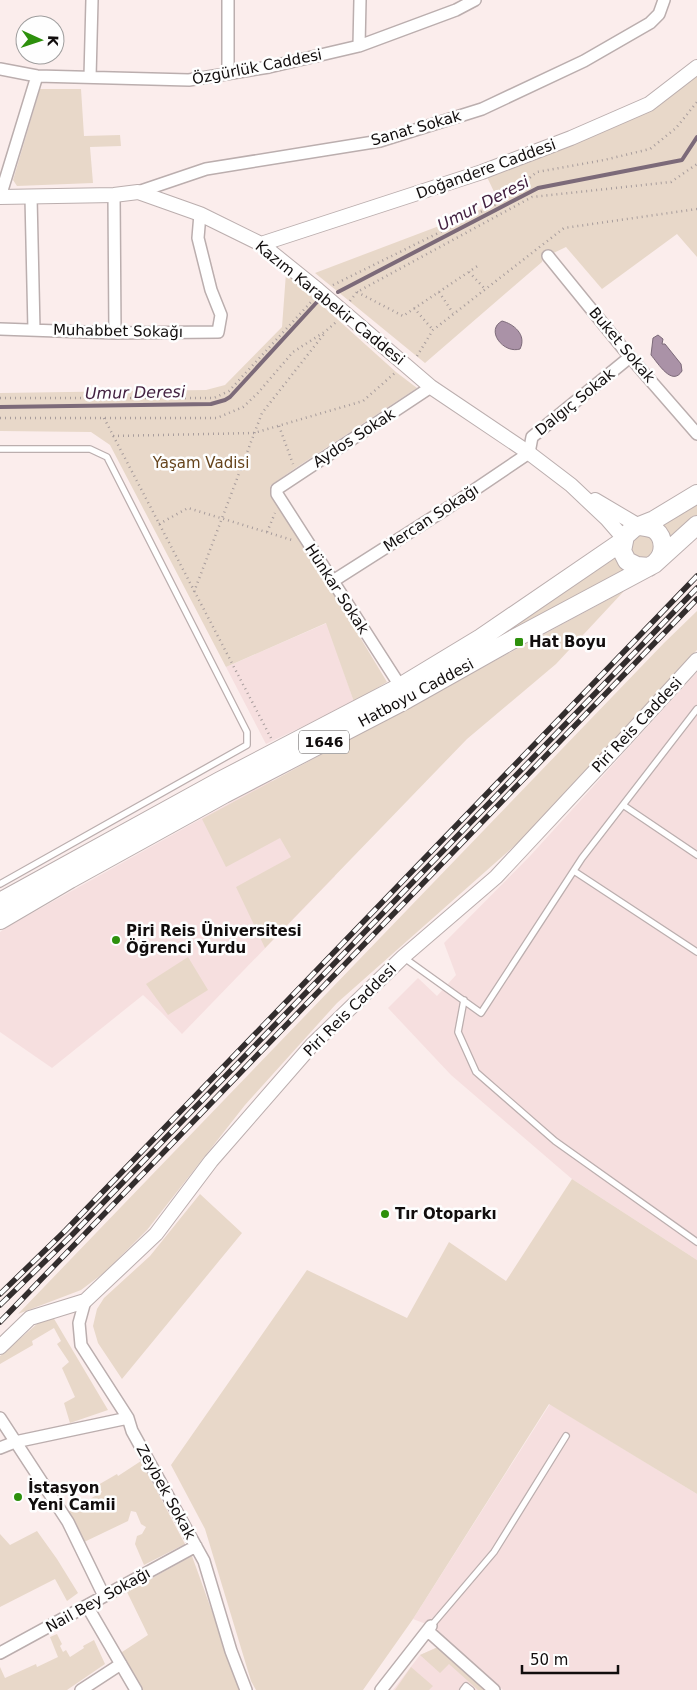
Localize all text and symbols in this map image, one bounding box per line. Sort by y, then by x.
north arrow [15,15,65,65]
text: K [45,35,61,48]
street label: Özgürlük Caddesi [190,45,323,88]
street label: Sanat Sokak [369,106,464,149]
street label: Doğandere Caddesi [414,135,558,203]
water label: Umur Deresi [434,172,533,235]
street label: Kazım Karabekir Caddesi [252,237,408,369]
street label: Buket Sokak [585,304,659,387]
street label: Muhabbet Sokağı [53,321,183,341]
street label: Dalgıç Sokak [532,364,618,439]
water label: Umur Deresi [85,382,186,403]
street label: Aydos Sokak [310,405,399,471]
park label: Yaşam Vadisi [152,454,249,472]
street label: Mercan Sokağı [380,481,482,555]
street label: Hünkar Sokak [301,541,373,638]
place label: Hat Boyu [529,633,606,651]
marker: Hat Boyu [513,636,525,648]
street label: Hatboyu Caddesi [355,655,477,731]
street label: Piri Reis Caddesi [588,674,686,776]
road number: 1646 [299,730,349,754]
place label: Piri Reis Üniversitesi Öğrenci Yurdu [126,921,302,957]
marker: Piri Reis Üniversitesi Öğrenci Yurdu [110,934,122,946]
street label: Piri Reis Caddesi [300,960,400,1060]
place label: Tır Otoparkı [395,1205,497,1223]
marker: Tır Otoparkı [379,1208,391,1220]
street label: Zeybek Sokak [133,1441,200,1543]
place label: İstasyon Yeni Camii [27,1478,116,1514]
marker: İstasyon Yeni Camii [12,1491,24,1503]
street label: Nail Bey Sokağı [43,1564,153,1636]
scale bar [522,1642,618,1674]
text: 50 m [530,1651,568,1669]

